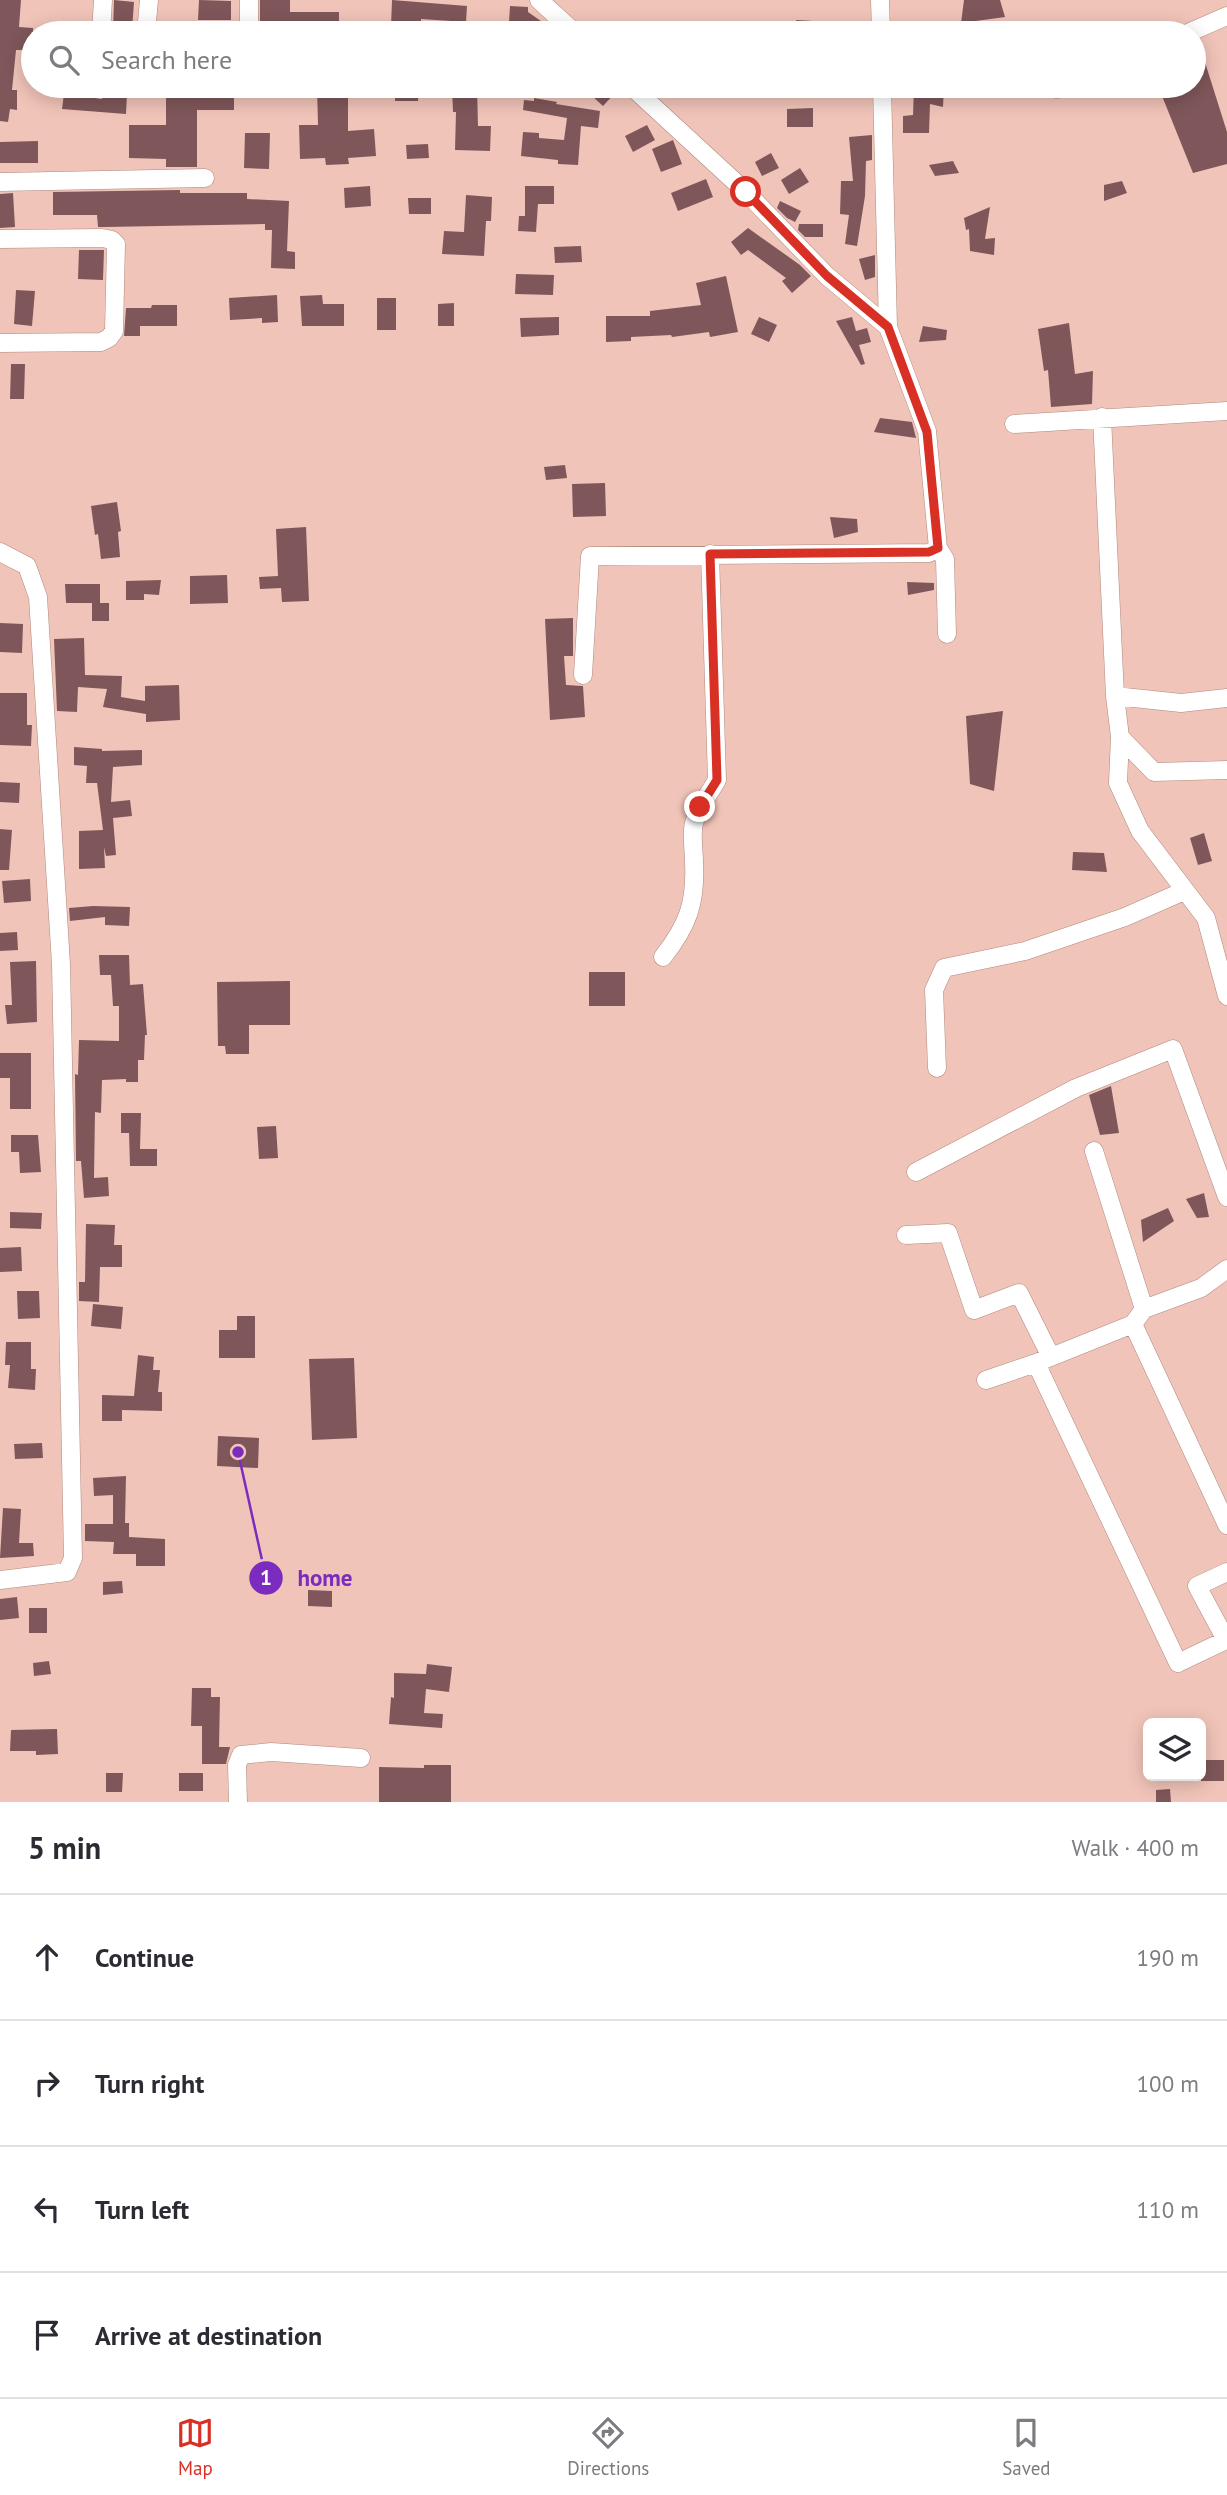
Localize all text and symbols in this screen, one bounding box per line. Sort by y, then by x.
search box [21,21,1206,98]
icon: search [45,41,83,79]
text: Search here [101,43,232,76]
route start [730,176,761,207]
route end [684,791,715,822]
callout: home [248,1556,367,1600]
text: home [297,1563,353,1592]
text: 1 [260,1564,272,1591]
map controls [1143,1718,1206,1781]
button: layers [1143,1718,1206,1781]
text: 5 min [28,1828,101,1867]
text: Walk · 400 m [1072,1833,1199,1862]
icon: ahead [28,1938,66,1976]
text: Continue [95,1941,194,1974]
text: 190 m [1137,1943,1199,1972]
icon: right [28,2064,66,2102]
text: Turn right [95,2067,204,2100]
text: 100 m [1137,2069,1199,2098]
icon: left [28,2190,66,2228]
text: Turn left [95,2193,189,2226]
text: 110 m [1137,2195,1199,2224]
icon: arrive [28,2316,66,2354]
text: Arrive at destination [95,2319,322,2352]
tab: Map [176,2414,214,2480]
tab: Directions [567,2414,649,2480]
tab: Saved [1002,2414,1051,2480]

